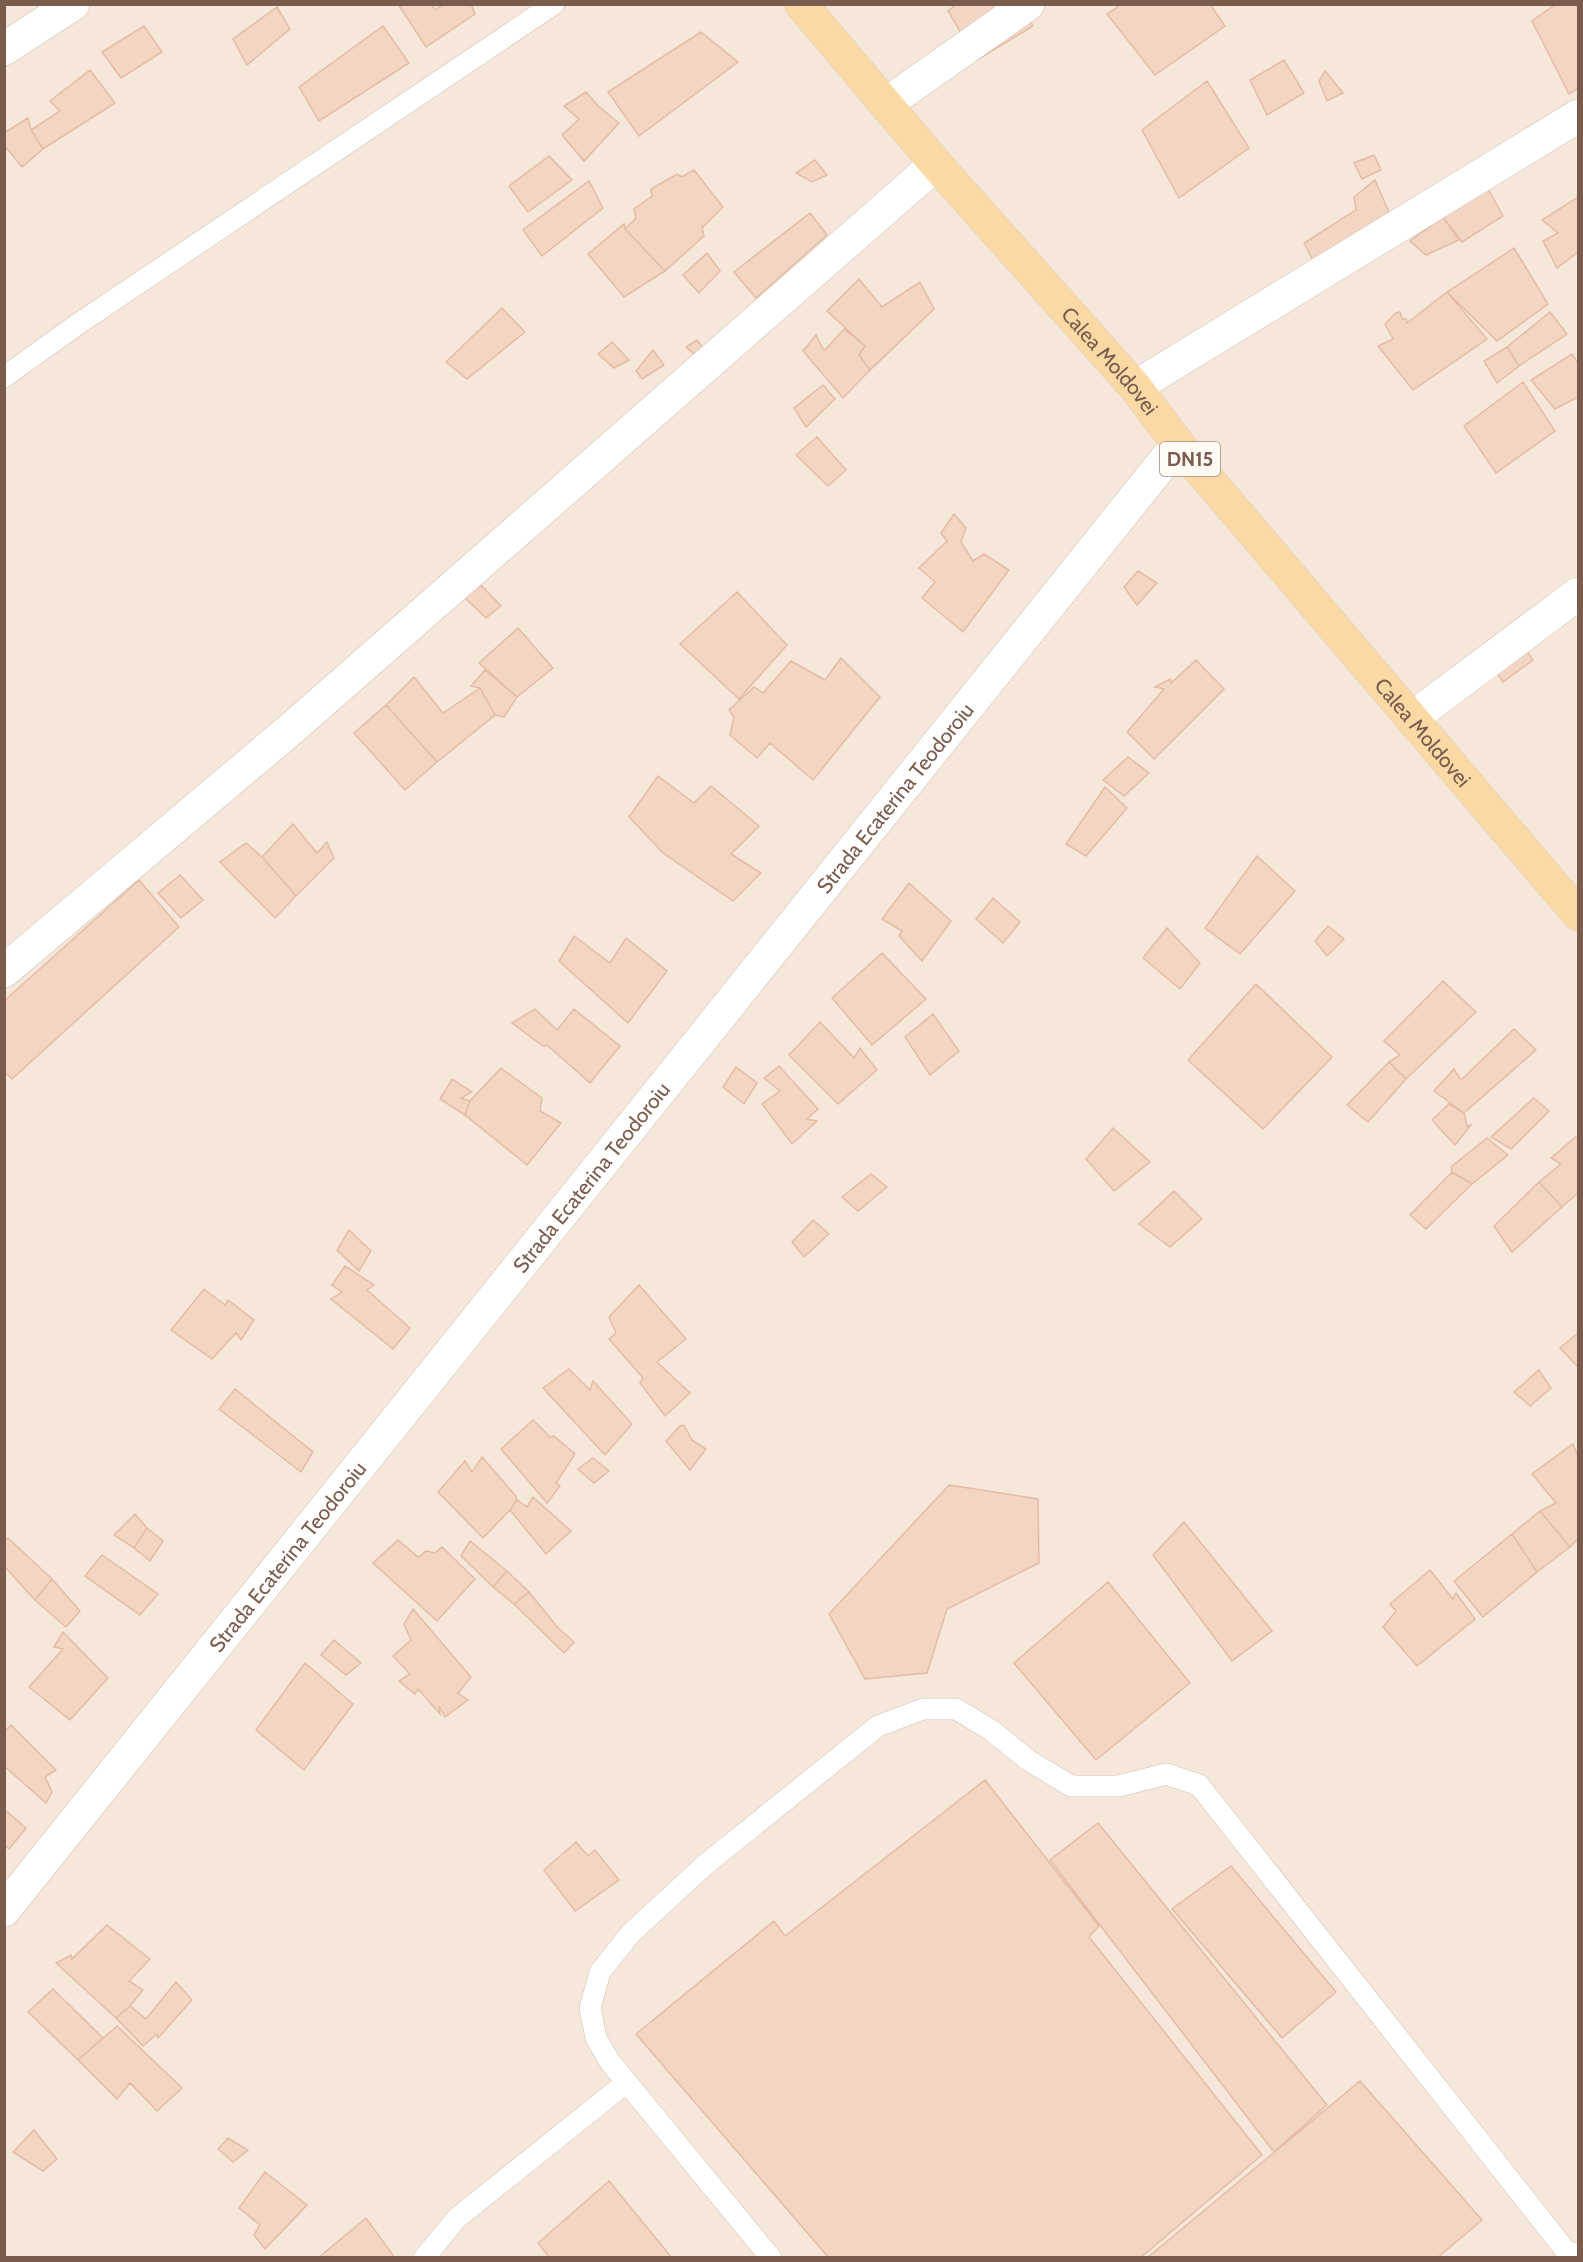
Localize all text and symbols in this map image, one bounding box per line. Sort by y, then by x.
street label: Calea Moldovei [1057,301,1164,420]
road number: DN15 [1160,442,1220,476]
street label: Calea Moldovei [1370,673,1477,792]
street label: Strada Ecaterina Teodoroiu [811,697,979,898]
street label: Strada Ecaterina Teodoroiu [507,1077,675,1277]
street label: Strada Ecaterina Teodoroiu [203,1456,371,1657]

